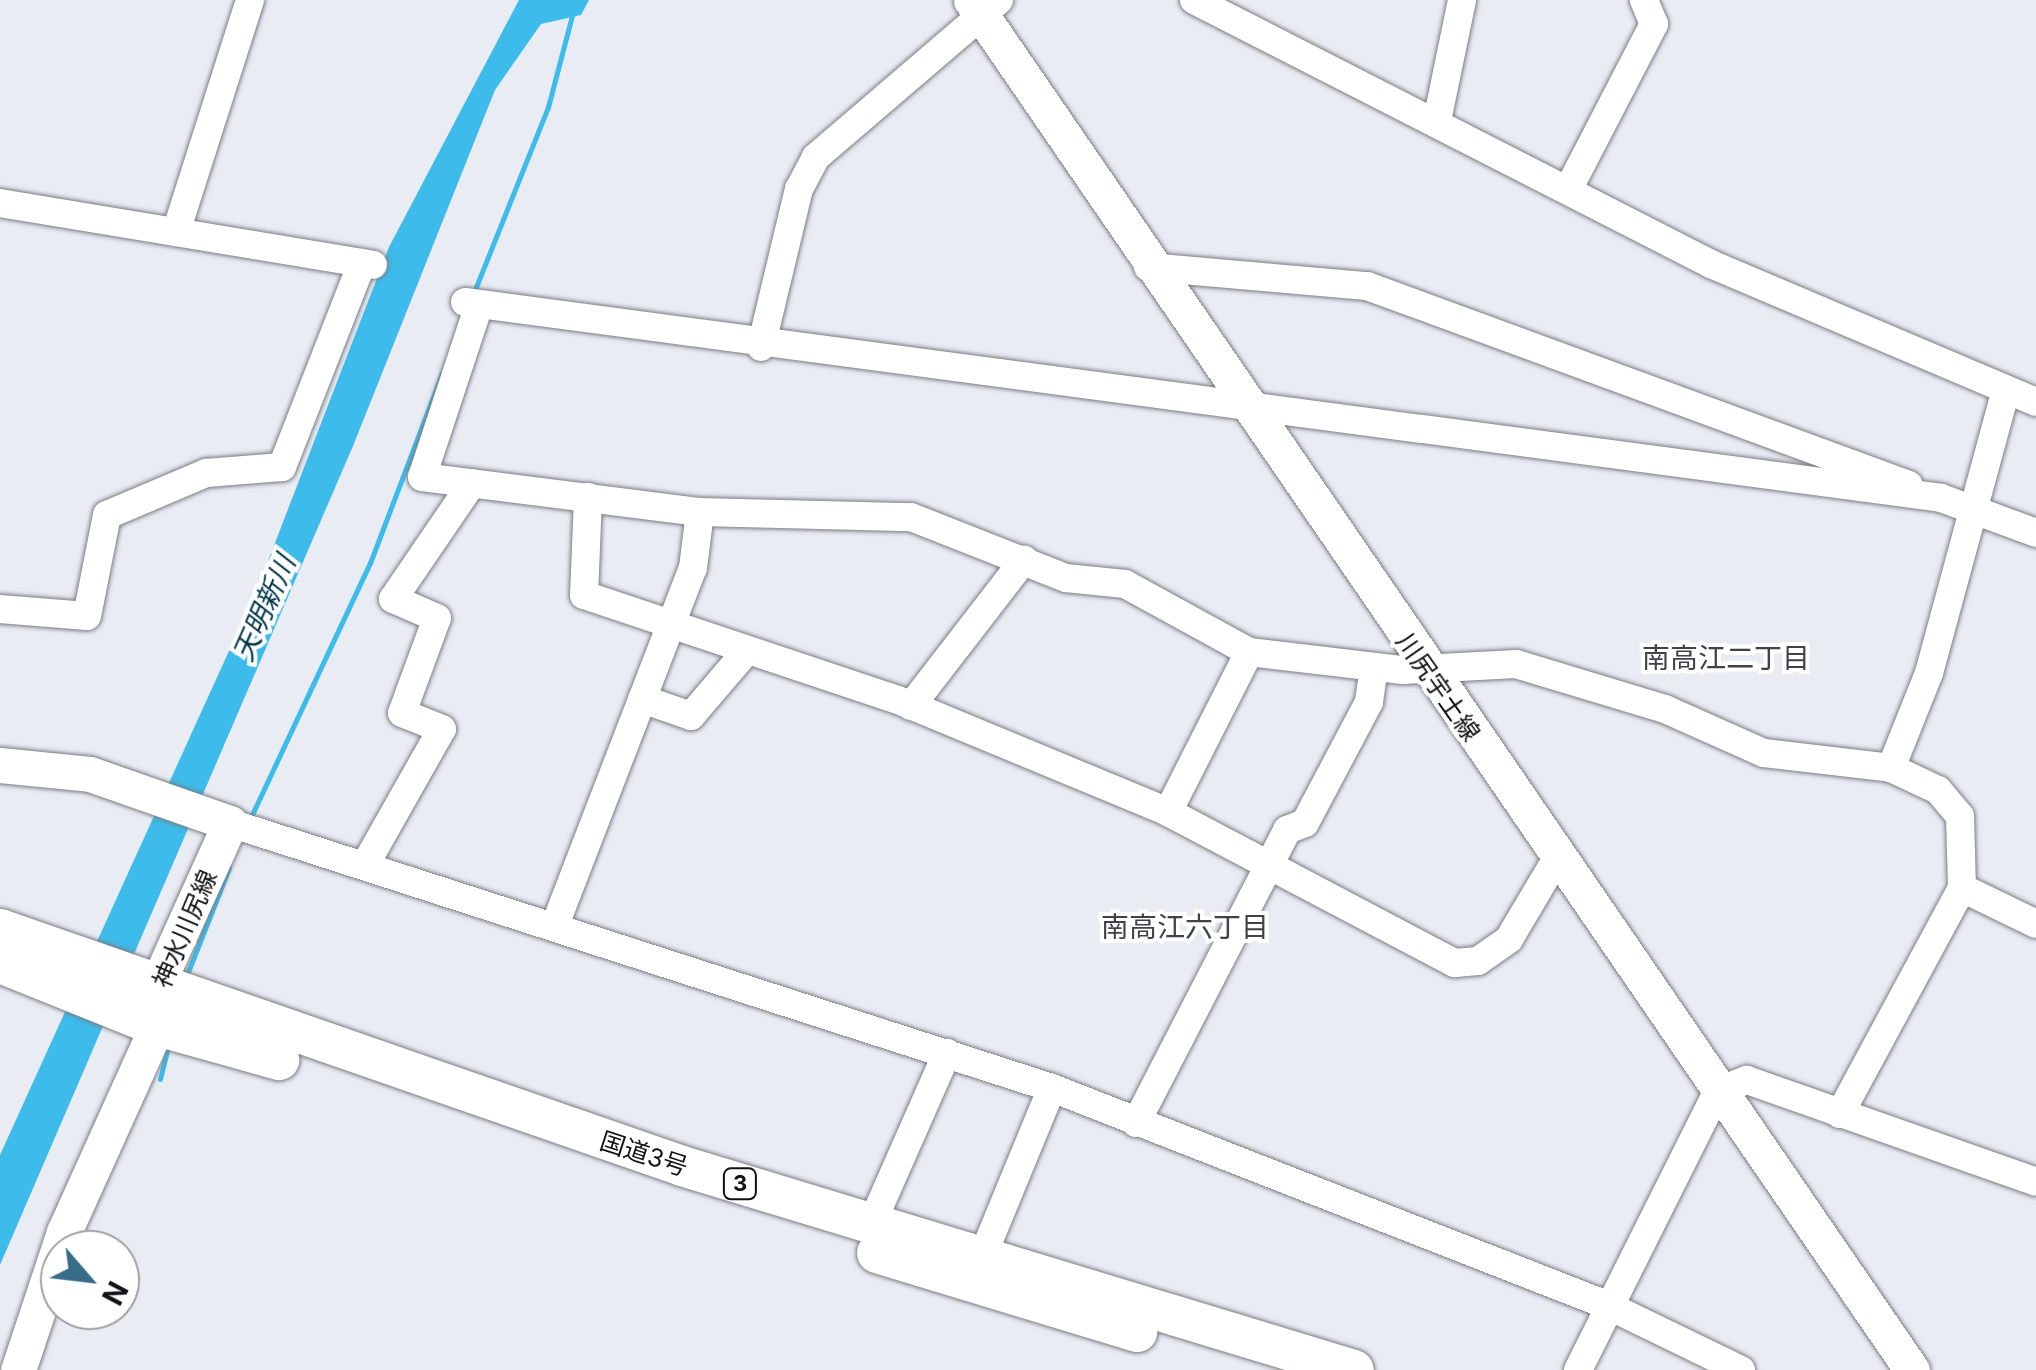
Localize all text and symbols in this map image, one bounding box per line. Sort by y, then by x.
water label: 天明新川 [226,550,302,666]
street label: 川尻宇土線 [1390,627,1486,747]
district label: 南高江二丁目 [1642,641,1810,675]
street label: 神水川尻線 [147,866,223,992]
district label: 南高江六丁目 [1101,910,1269,944]
street label: 国道3号 [596,1126,692,1182]
road number: 3 [722,1167,758,1201]
north arrow [40,1230,140,1330]
text: N [95,1276,135,1311]

